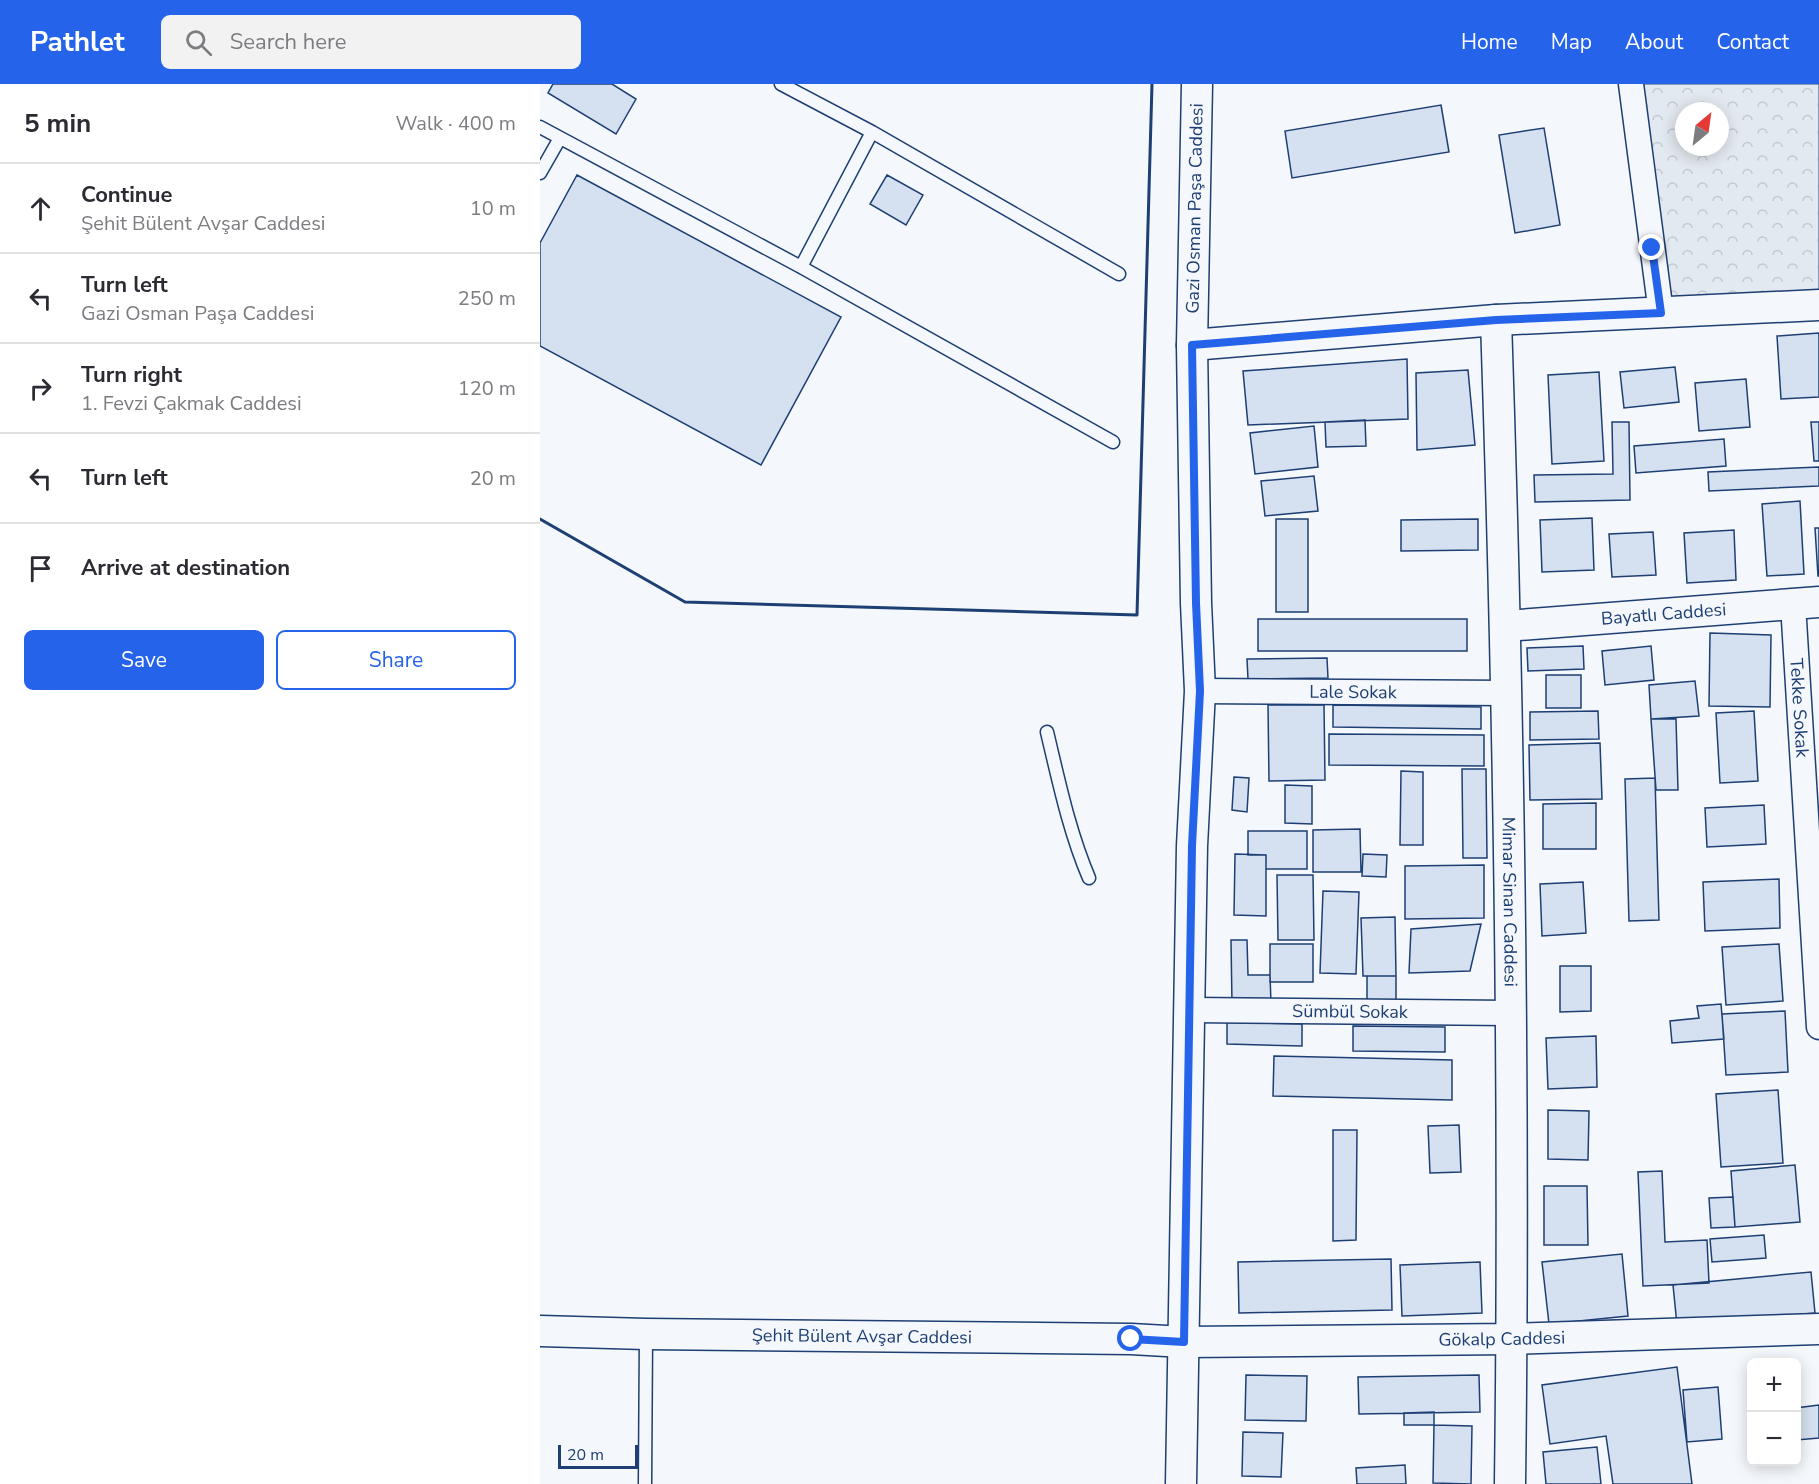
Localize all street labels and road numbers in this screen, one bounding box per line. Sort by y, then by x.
street label: Gazi Osman Paşa Caddesi [1181,103,1209,314]
street label: Bayatlı Caddesi [1600,597,1727,631]
street label: Tekke Sokak [1784,657,1814,759]
street label: Lale Sokak [1309,680,1398,704]
street label: Mimar Sinan Caddesi [1497,816,1523,987]
street label: Sümbül Sokak [1292,999,1409,1024]
street label: Şehit Bülent Avşar Caddesi [752,1323,972,1349]
street label: Gökalp Caddesi [1438,1325,1566,1352]

